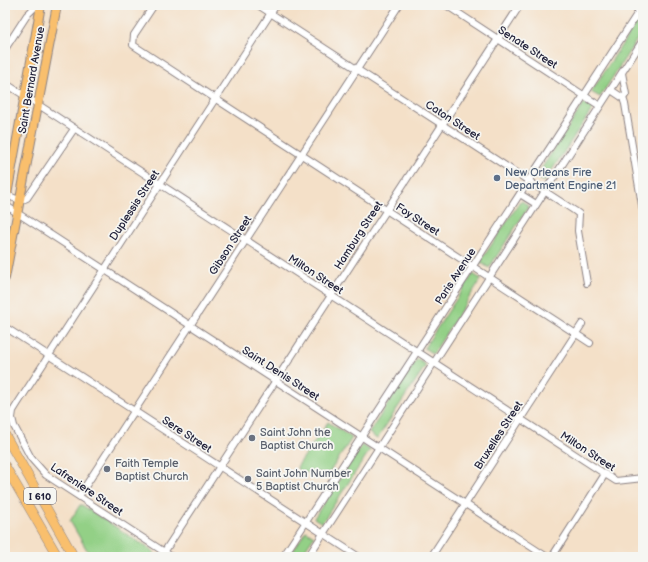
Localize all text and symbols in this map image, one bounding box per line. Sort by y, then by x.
street label: Senate Street [496,23,560,72]
street label: Saint Bernard Avenue [16,25,47,135]
street label: Caton Street [423,98,483,143]
place label: New Orleans Fire Department Engine 21 [505,166,616,192]
street label: Duplessis Street [107,167,162,243]
marker: New Orleans Fire Department Engine 21 [492,173,502,183]
street label: Hamburg Street [332,198,386,272]
street label: Foy Street [393,200,443,239]
street label: Gibson Street [206,213,255,277]
street label: Paris Avenue [432,245,479,307]
street label: Milton Street [286,252,346,297]
street label: Saint Denis Street [240,344,322,404]
street label: Bruxelles Street [472,398,526,472]
street label: Sere Street [160,414,214,456]
place label: Saint John the Baptist Church [260,426,333,452]
street label: Milton Street [558,429,618,474]
marker: Saint John the Baptist Church [247,433,257,443]
place label: Faith Temple Baptist Church [115,457,188,483]
street label: Lafreniere Street [48,460,126,519]
marker: Faith Temple Baptist Church [102,464,112,474]
place label: Saint John Number 5 Baptist Church [256,467,352,493]
marker: Saint John Number 5 Baptist Church [243,474,253,484]
road number: I 610 [24,488,56,504]

